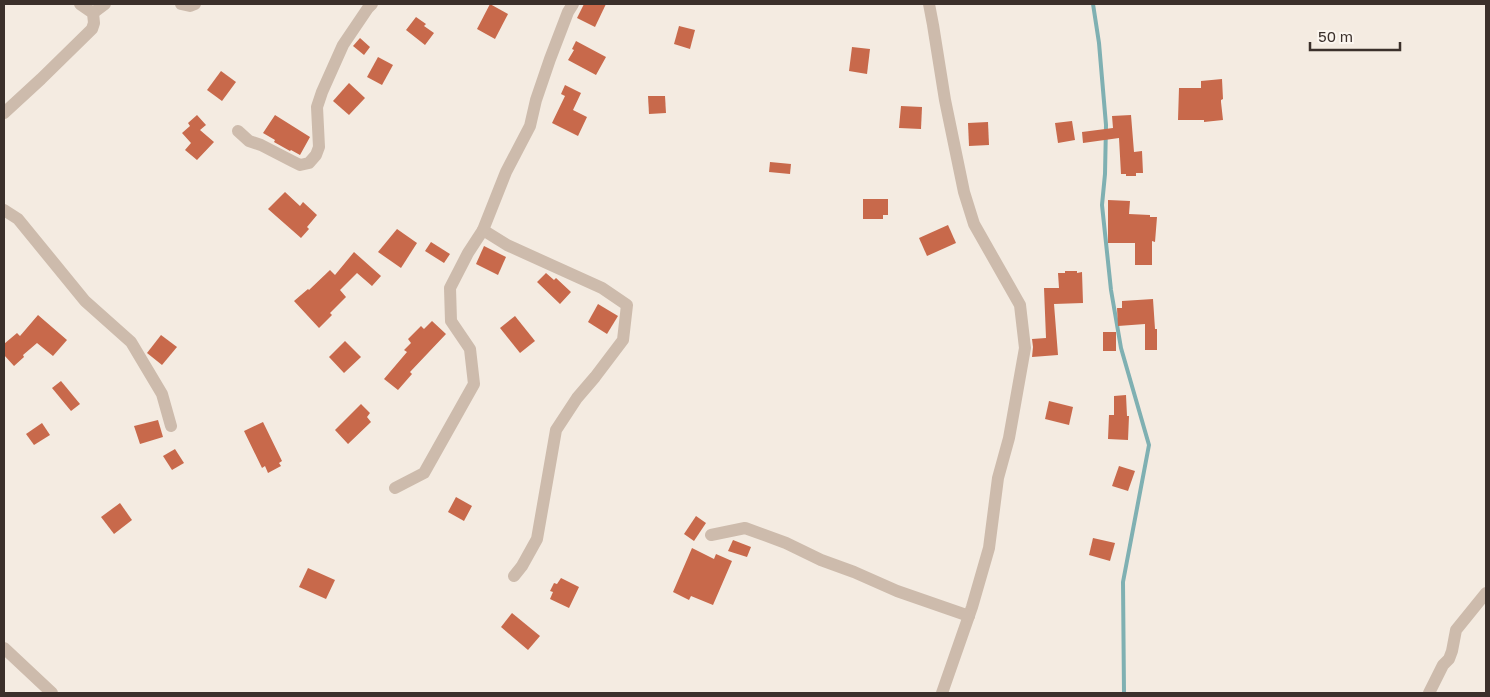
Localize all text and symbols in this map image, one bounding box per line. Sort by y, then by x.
scale bar [1310,20,1400,52]
text: 50 m [1318,27,1353,45]

